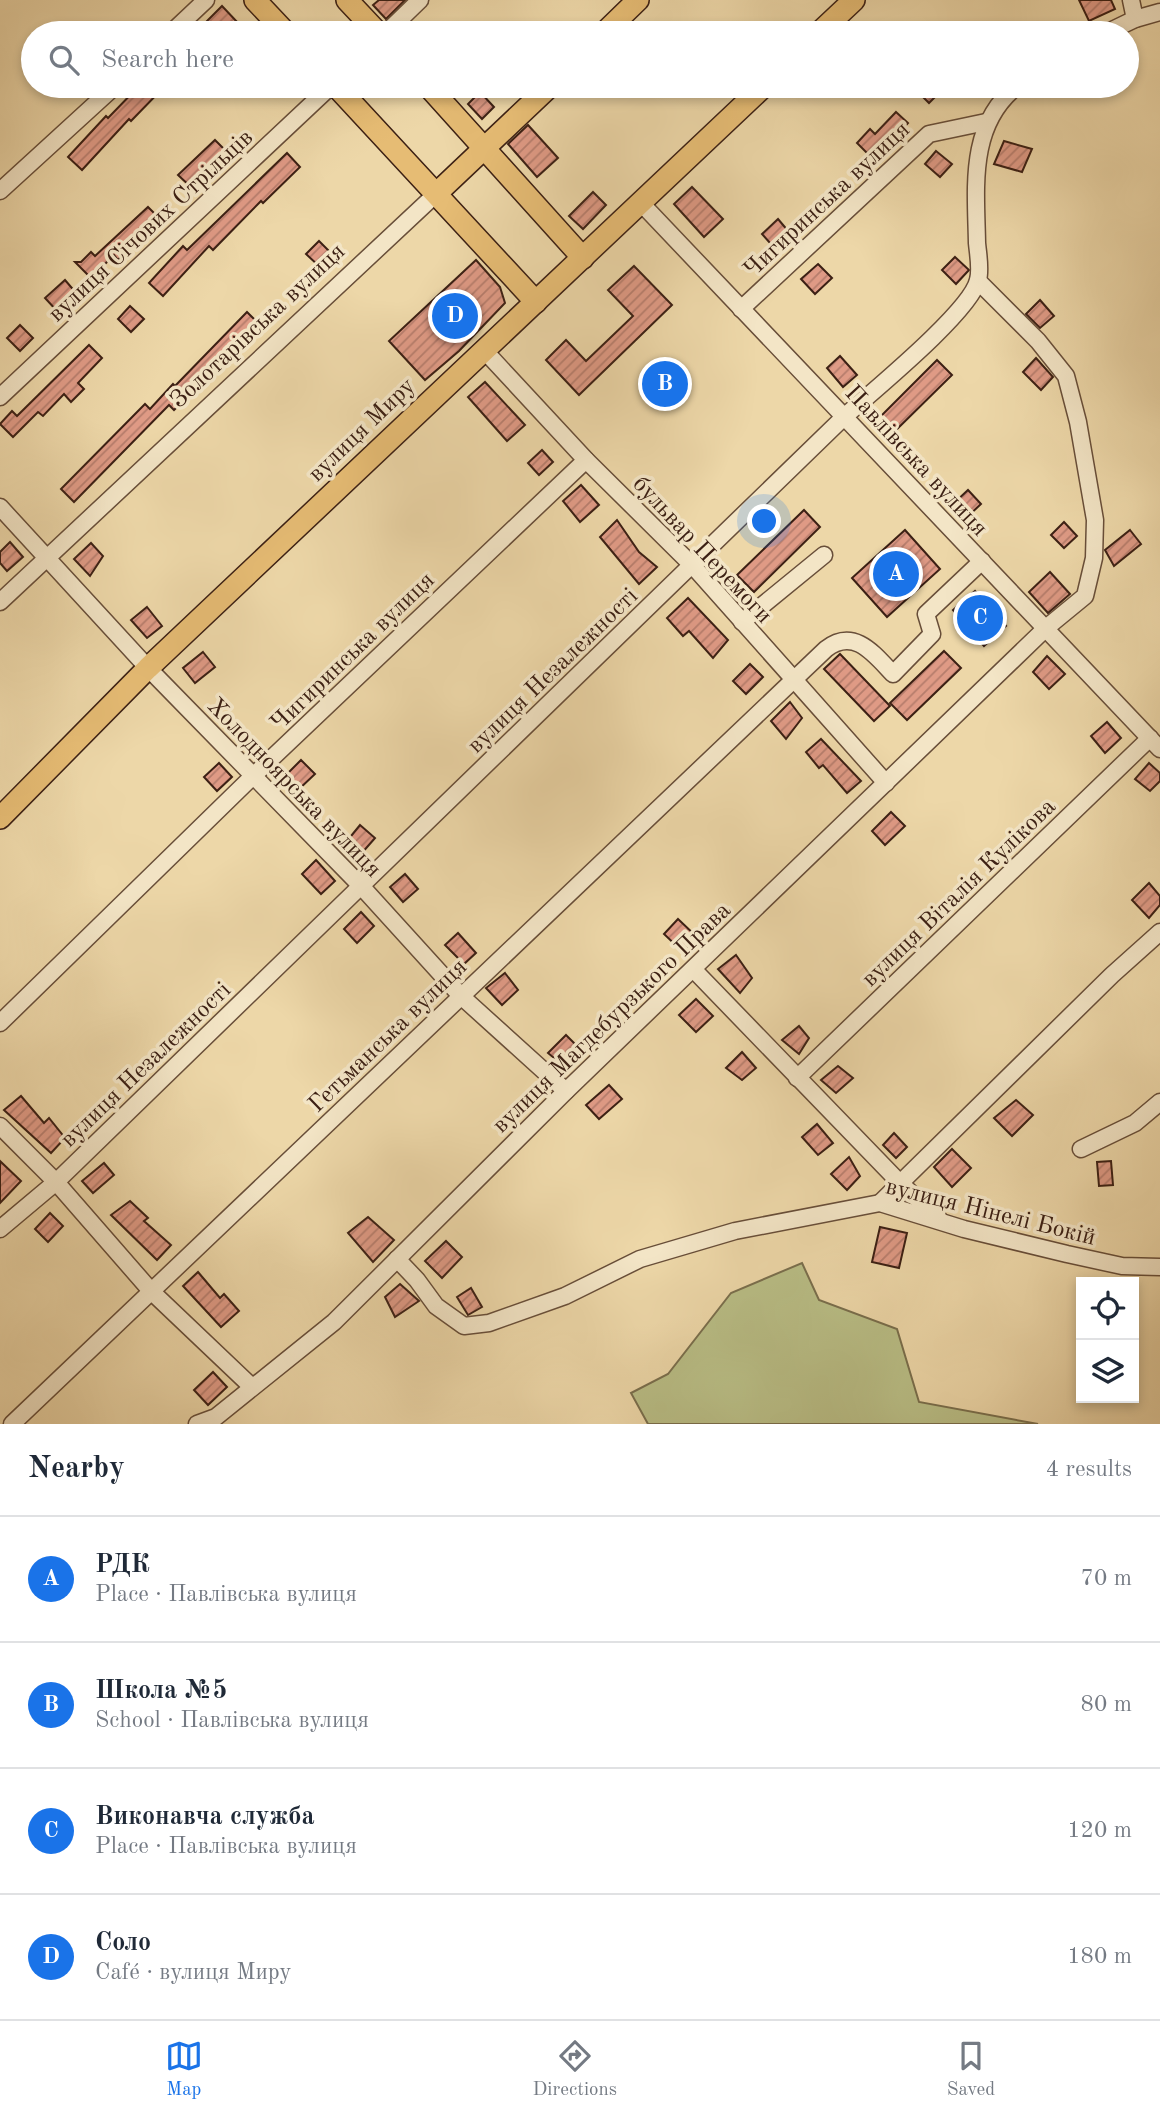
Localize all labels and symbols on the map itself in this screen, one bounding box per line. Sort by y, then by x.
street label: Чигиринська вулиця [740,118,915,283]
street label: вулиця Січових Стрільців [44,126,258,327]
street label: Золотарівська вулиця [166,240,350,413]
pin: D [432,290,478,342]
pin: B [642,358,688,410]
street label: вулиця Миру [304,374,421,487]
street label: Павлівська вулиця [840,381,991,542]
street label: бульвар Перемоги [627,472,776,629]
your location [747,504,781,538]
pin: A [873,548,919,600]
street label: Чигиринська вулиця [267,568,440,736]
street label: вулиця Незалежності [464,584,643,759]
pin: C [957,592,1003,644]
street label: Холодноярська вулиця [202,694,385,883]
street label: вулиця Віталія Кулікова [858,795,1061,992]
street label: вулиця Магдебурзького Права [489,898,736,1138]
street label: Гетьманська вулиця [305,955,472,1118]
street label: вулиця Незалежності [57,978,236,1153]
street label: вулиця Нінелі Бокій [883,1175,1098,1251]

